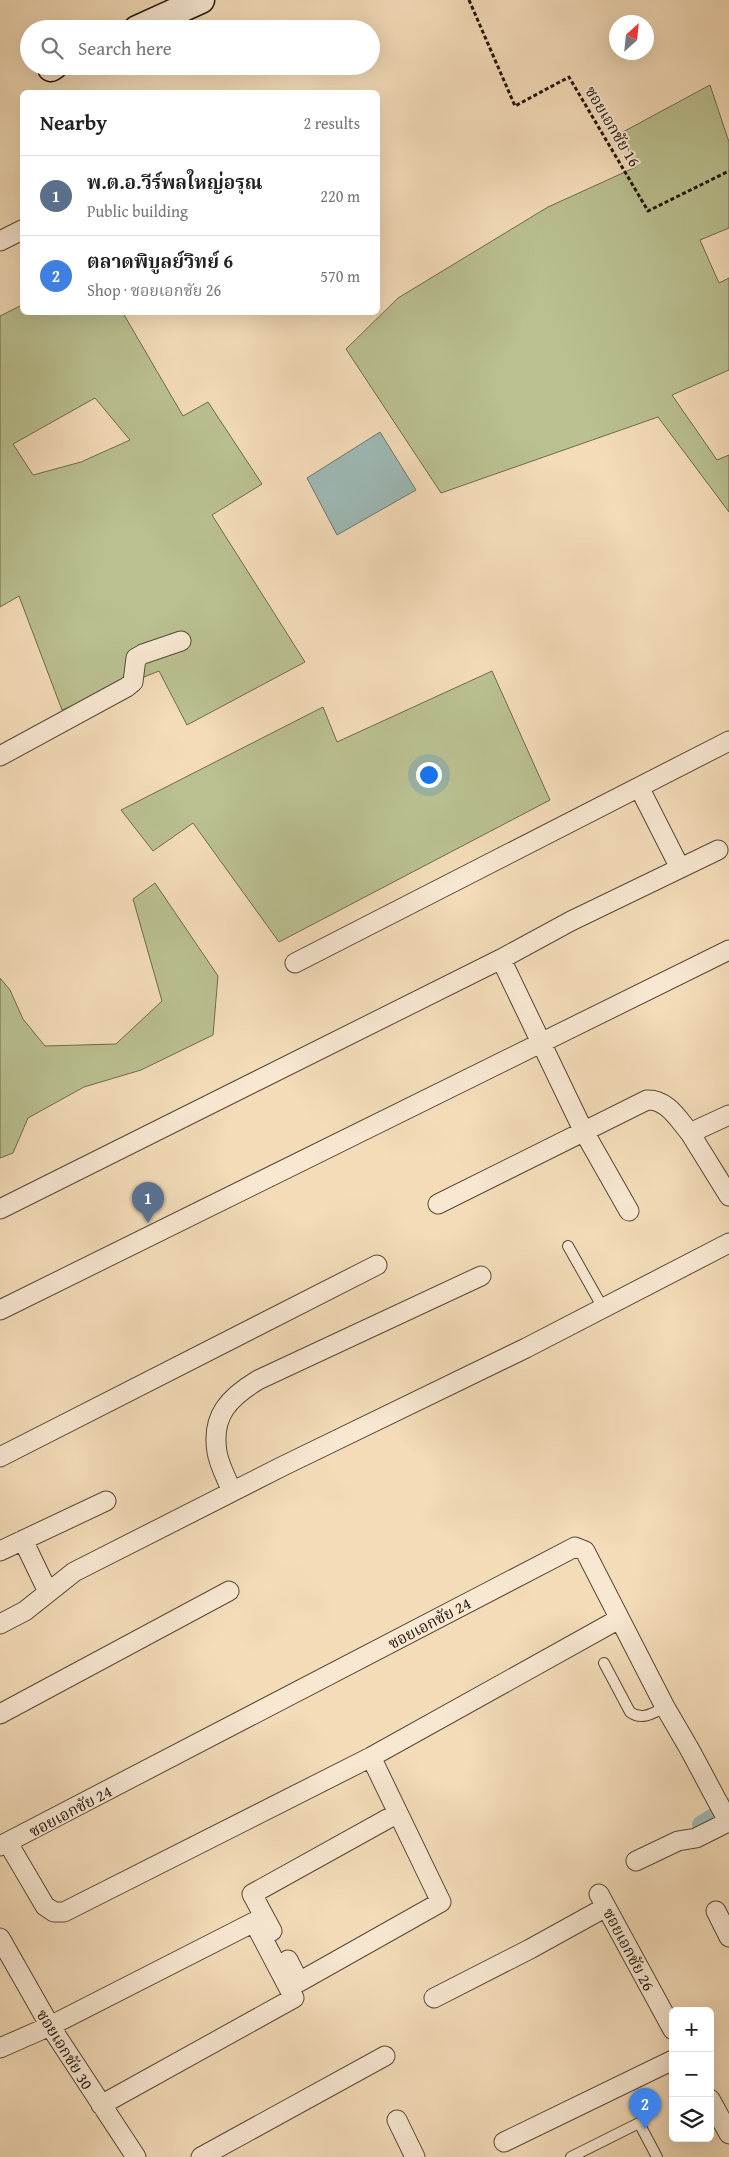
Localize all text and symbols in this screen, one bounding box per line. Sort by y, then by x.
north arrow [609,15,654,60]
search box [20,20,380,75]
icon: search [38,34,66,62]
text: Search here [78,34,172,62]
street label: ซอยเอกชัย 16 [579,81,647,171]
text: Nearby [40,107,107,138]
text: 2 results [303,111,360,135]
text: พ.ต.อ.วีร์พลใหญ่อรุณ [87,168,263,196]
text: 1 [52,184,60,208]
text: 220 m [320,184,360,208]
text: Public building [87,199,188,223]
text: ตลาดพิบูลย์วิทย์ 6 [87,247,233,275]
text: 2 [52,264,60,288]
text: 570 m [320,264,360,288]
text: Shop · ซอยเอกชัย 26 [87,278,221,302]
your location [416,762,442,788]
pin: 1 [132,1182,164,1223]
street label: ซอยเอกชัย 24 [383,1591,475,1655]
street label: ซอยเอกชัย 24 [24,1779,116,1843]
street label: ซอยเอกชัย 26 [597,1903,661,1995]
street label: ซอยเอกชัย 30 [31,2004,99,2094]
map controls [669,2007,714,2142]
button: + [669,2007,714,2052]
button: − [669,2052,714,2097]
pin: 2 [629,2088,661,2129]
button: layers [669,2097,714,2142]

